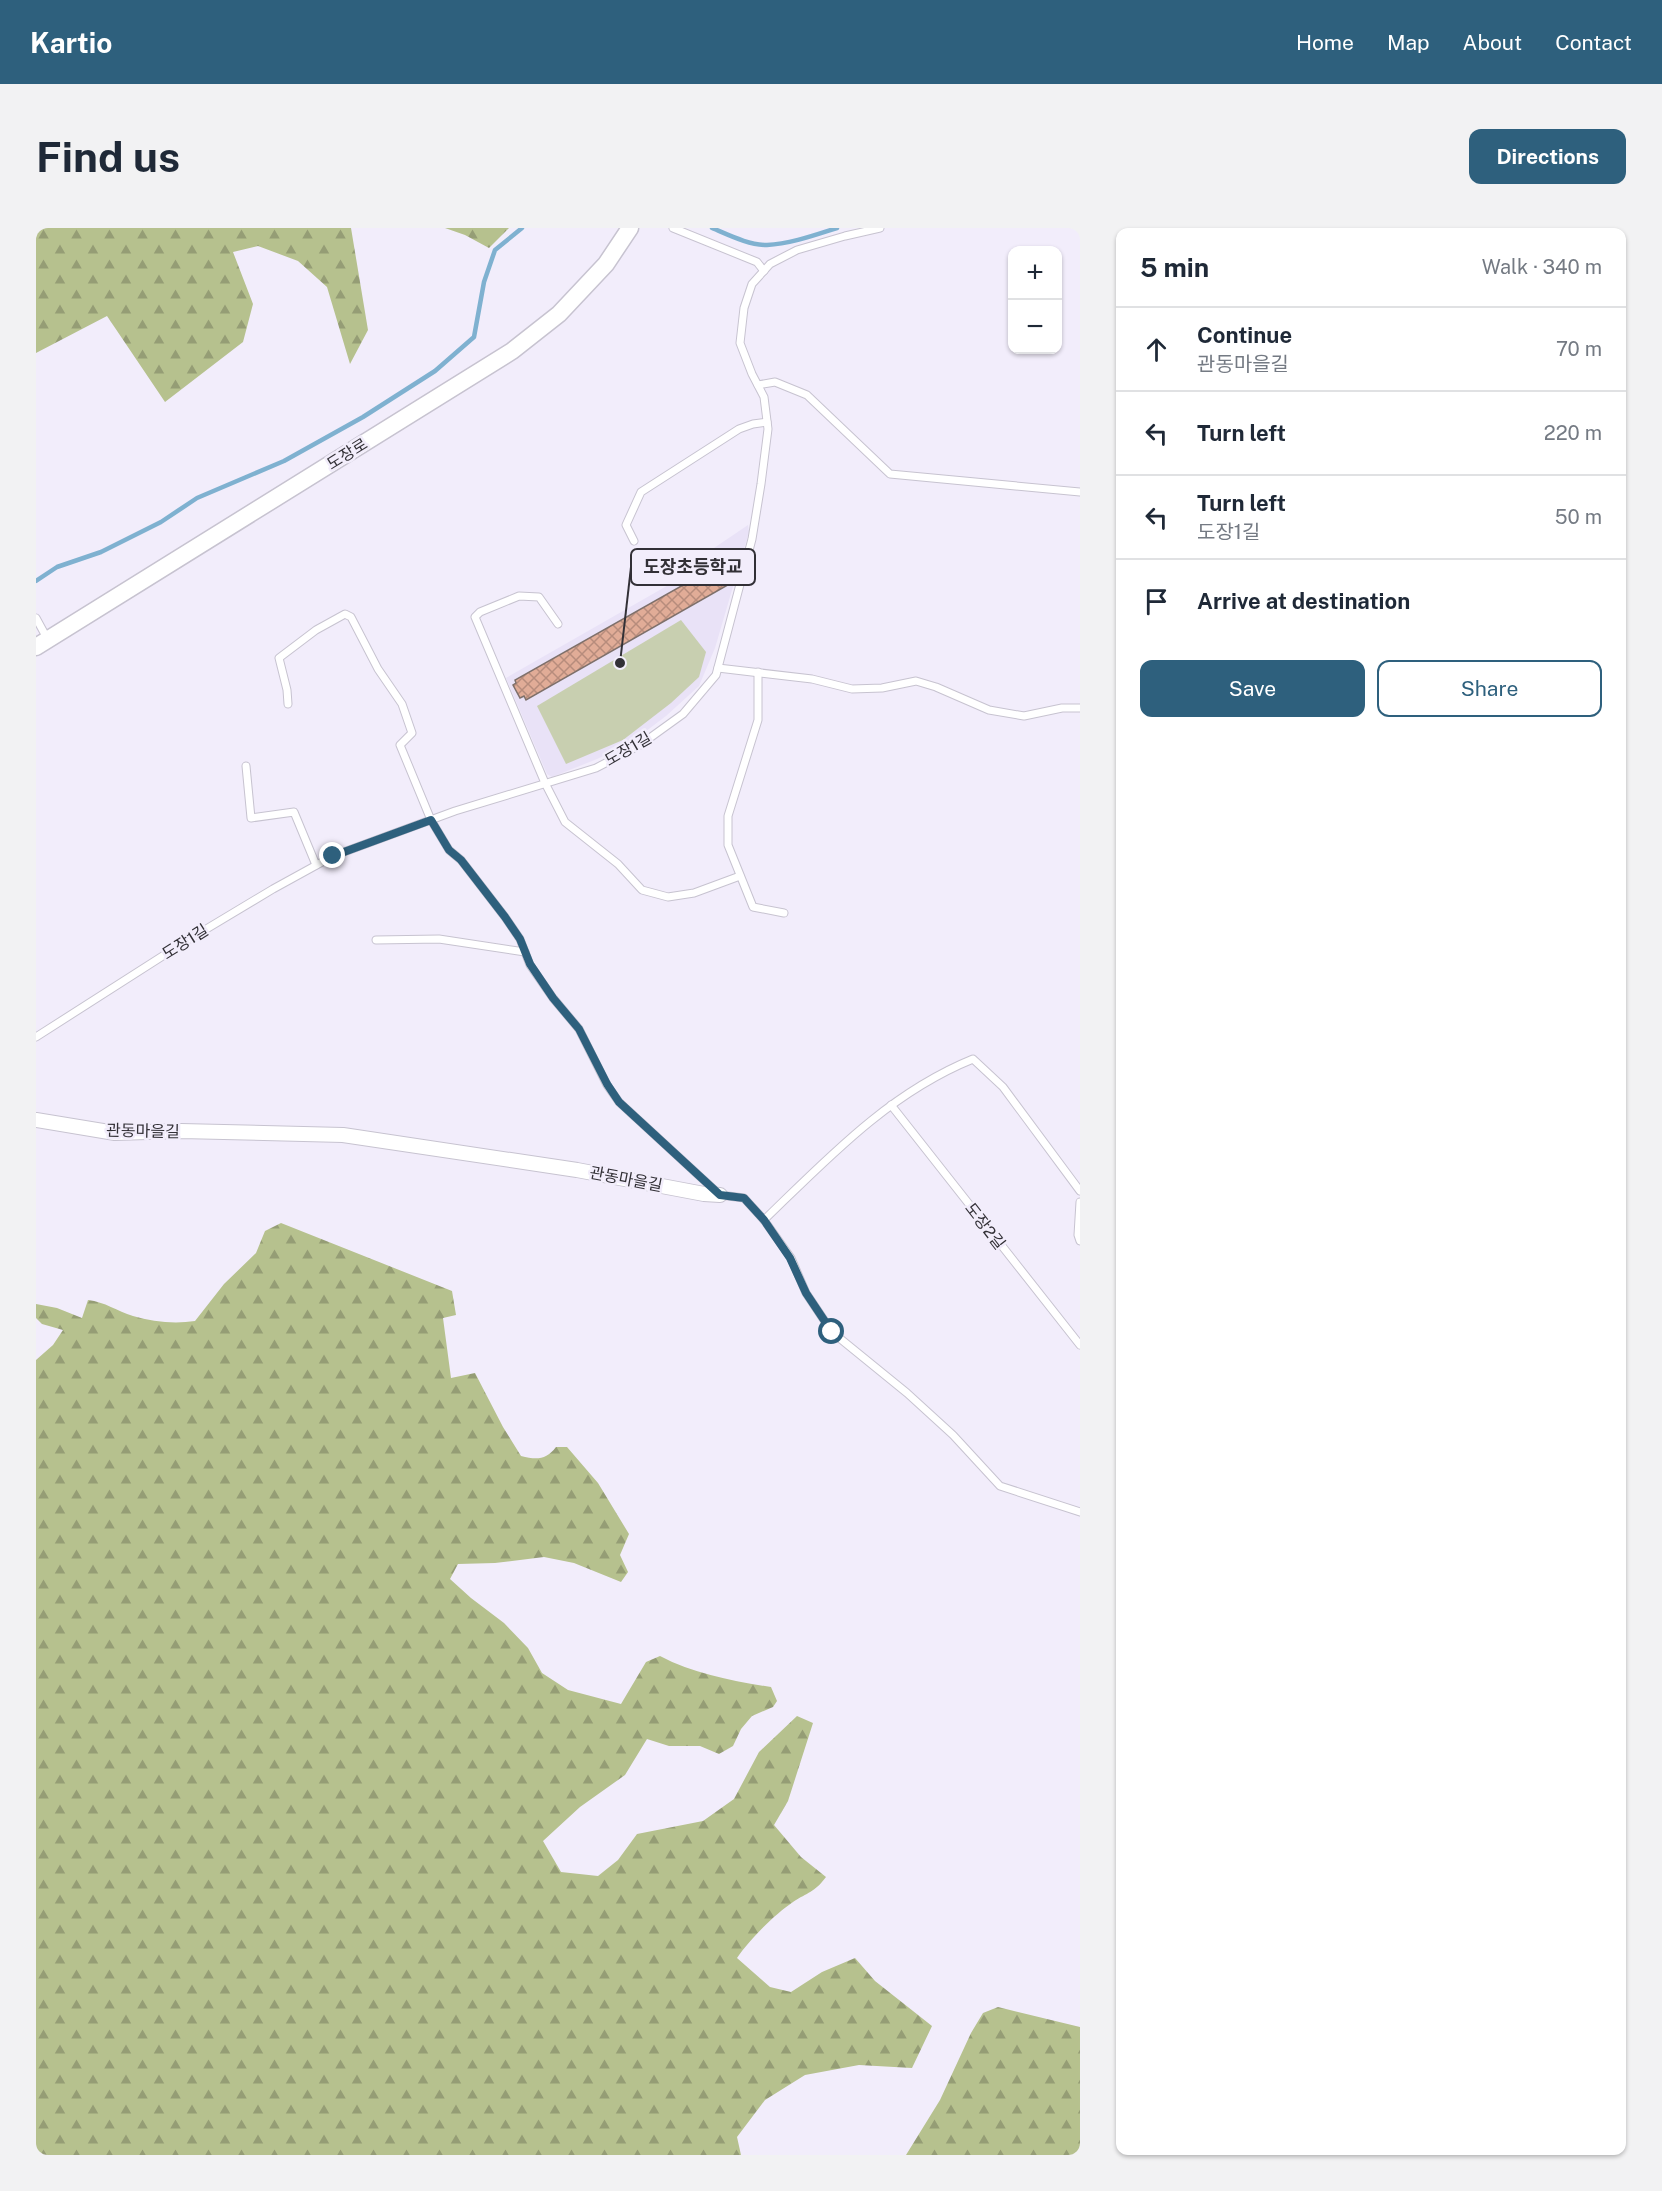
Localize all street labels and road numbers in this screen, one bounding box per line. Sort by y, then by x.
street label: 도장로 [323,434,371,474]
street label: 도장1길 [601,728,655,770]
street label: 도장1길 [158,921,212,963]
street label: 관동마을길 [106,1121,180,1141]
street label: 관동마을길 [588,1163,664,1195]
street label: 도장2길 [961,1199,1009,1253]

